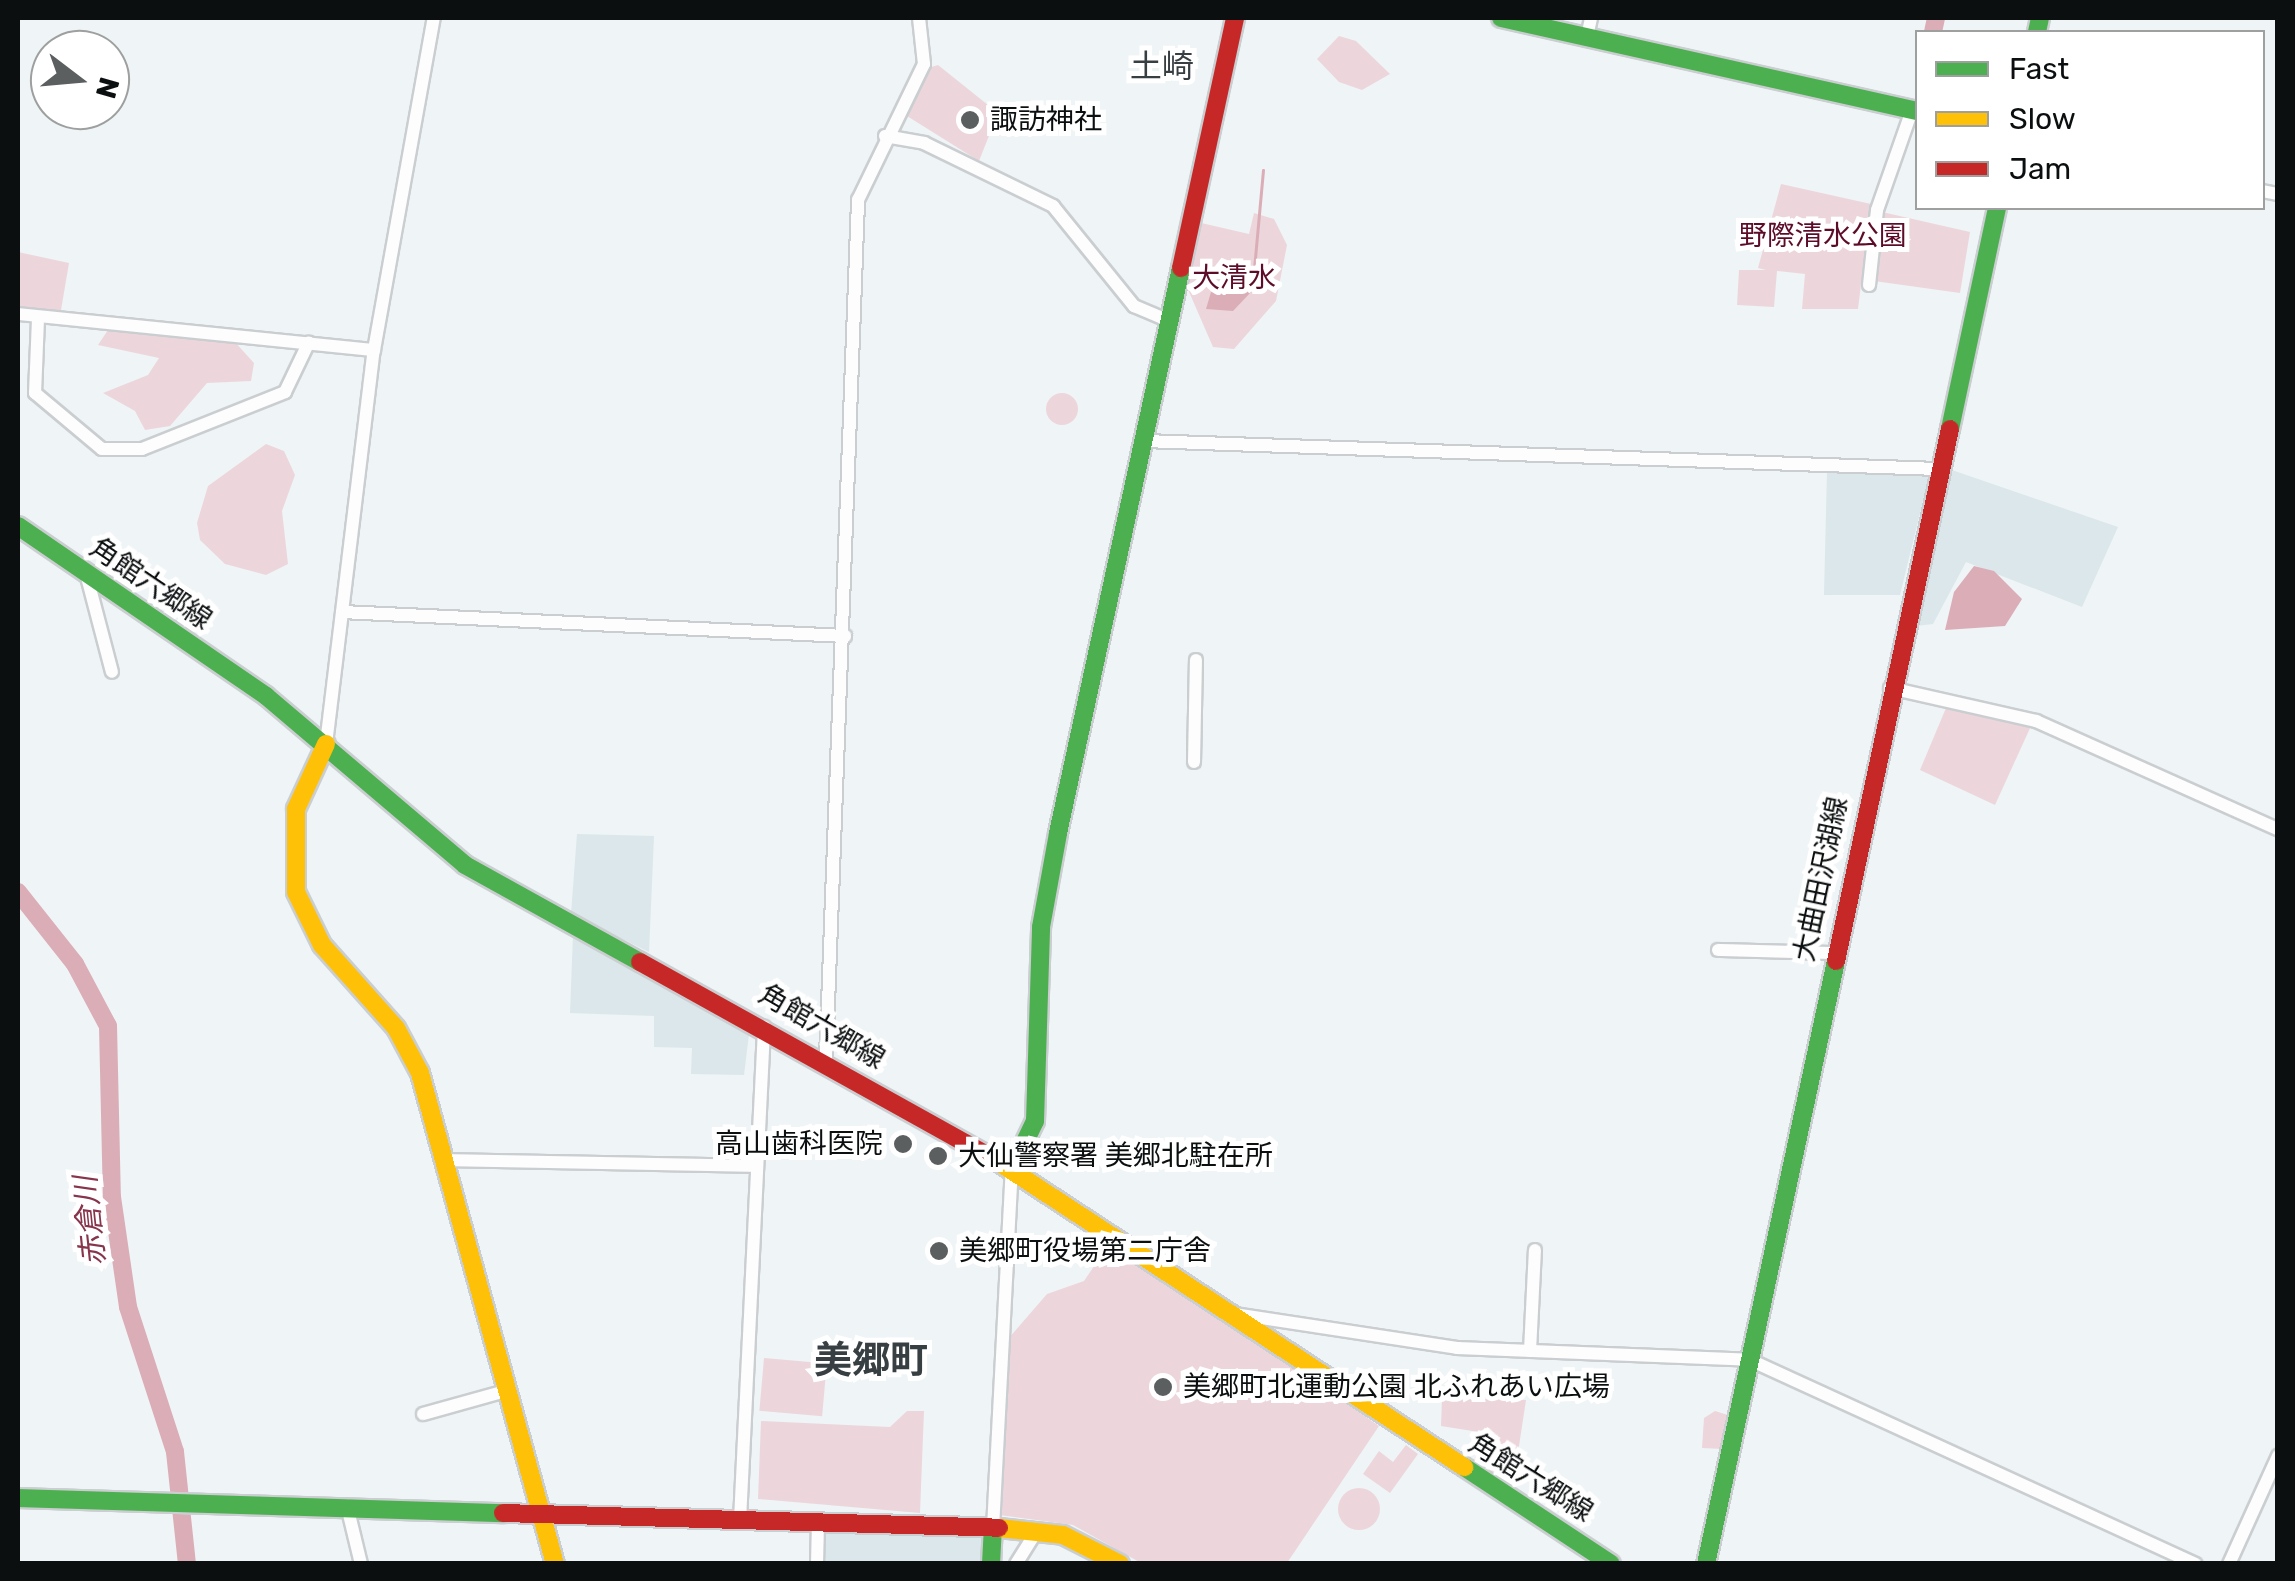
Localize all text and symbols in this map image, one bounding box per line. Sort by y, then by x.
north arrow [30,30,130,130]
legend [1915,30,2265,210]
district label: 土崎 [1130,47,1194,85]
text: Fast [2009,51,2069,87]
text: N [89,74,126,102]
text: Slow [2009,101,2076,137]
place label: 諏訪神社 [990,103,1102,137]
marker: 諏訪神社 [959,109,981,131]
text: Jam [2009,151,2071,187]
park label: 野際清水公園 [1739,219,1907,253]
park label: 大清水 [1192,261,1276,295]
street label: 角館六郷線 [84,531,218,637]
street label: 大曲田沢湖線 [1787,793,1855,965]
street label: 角館六郷線 [753,977,891,1077]
place label: 高山歯科医院 [715,1127,883,1161]
marker: 高山歯科医院 [892,1133,914,1155]
place label: 大仙警察署 美郷北駐在所 [958,1139,1273,1173]
marker: 大仙警察署 美郷北駐在所 [927,1145,949,1167]
water label: 赤倉川 [67,1174,113,1268]
place label: 美郷町役場第二庁舎 [959,1234,1211,1268]
marker: 美郷町役場第二庁舎 [928,1240,950,1262]
district label: 美郷町 [814,1338,928,1384]
place label: 美郷町北運動公園 北ふれあい広場 [1183,1370,1610,1404]
marker: 美郷町北運動公園 北ふれあい広場 [1152,1376,1174,1398]
street label: 角館六郷線 [1463,1427,1599,1529]

